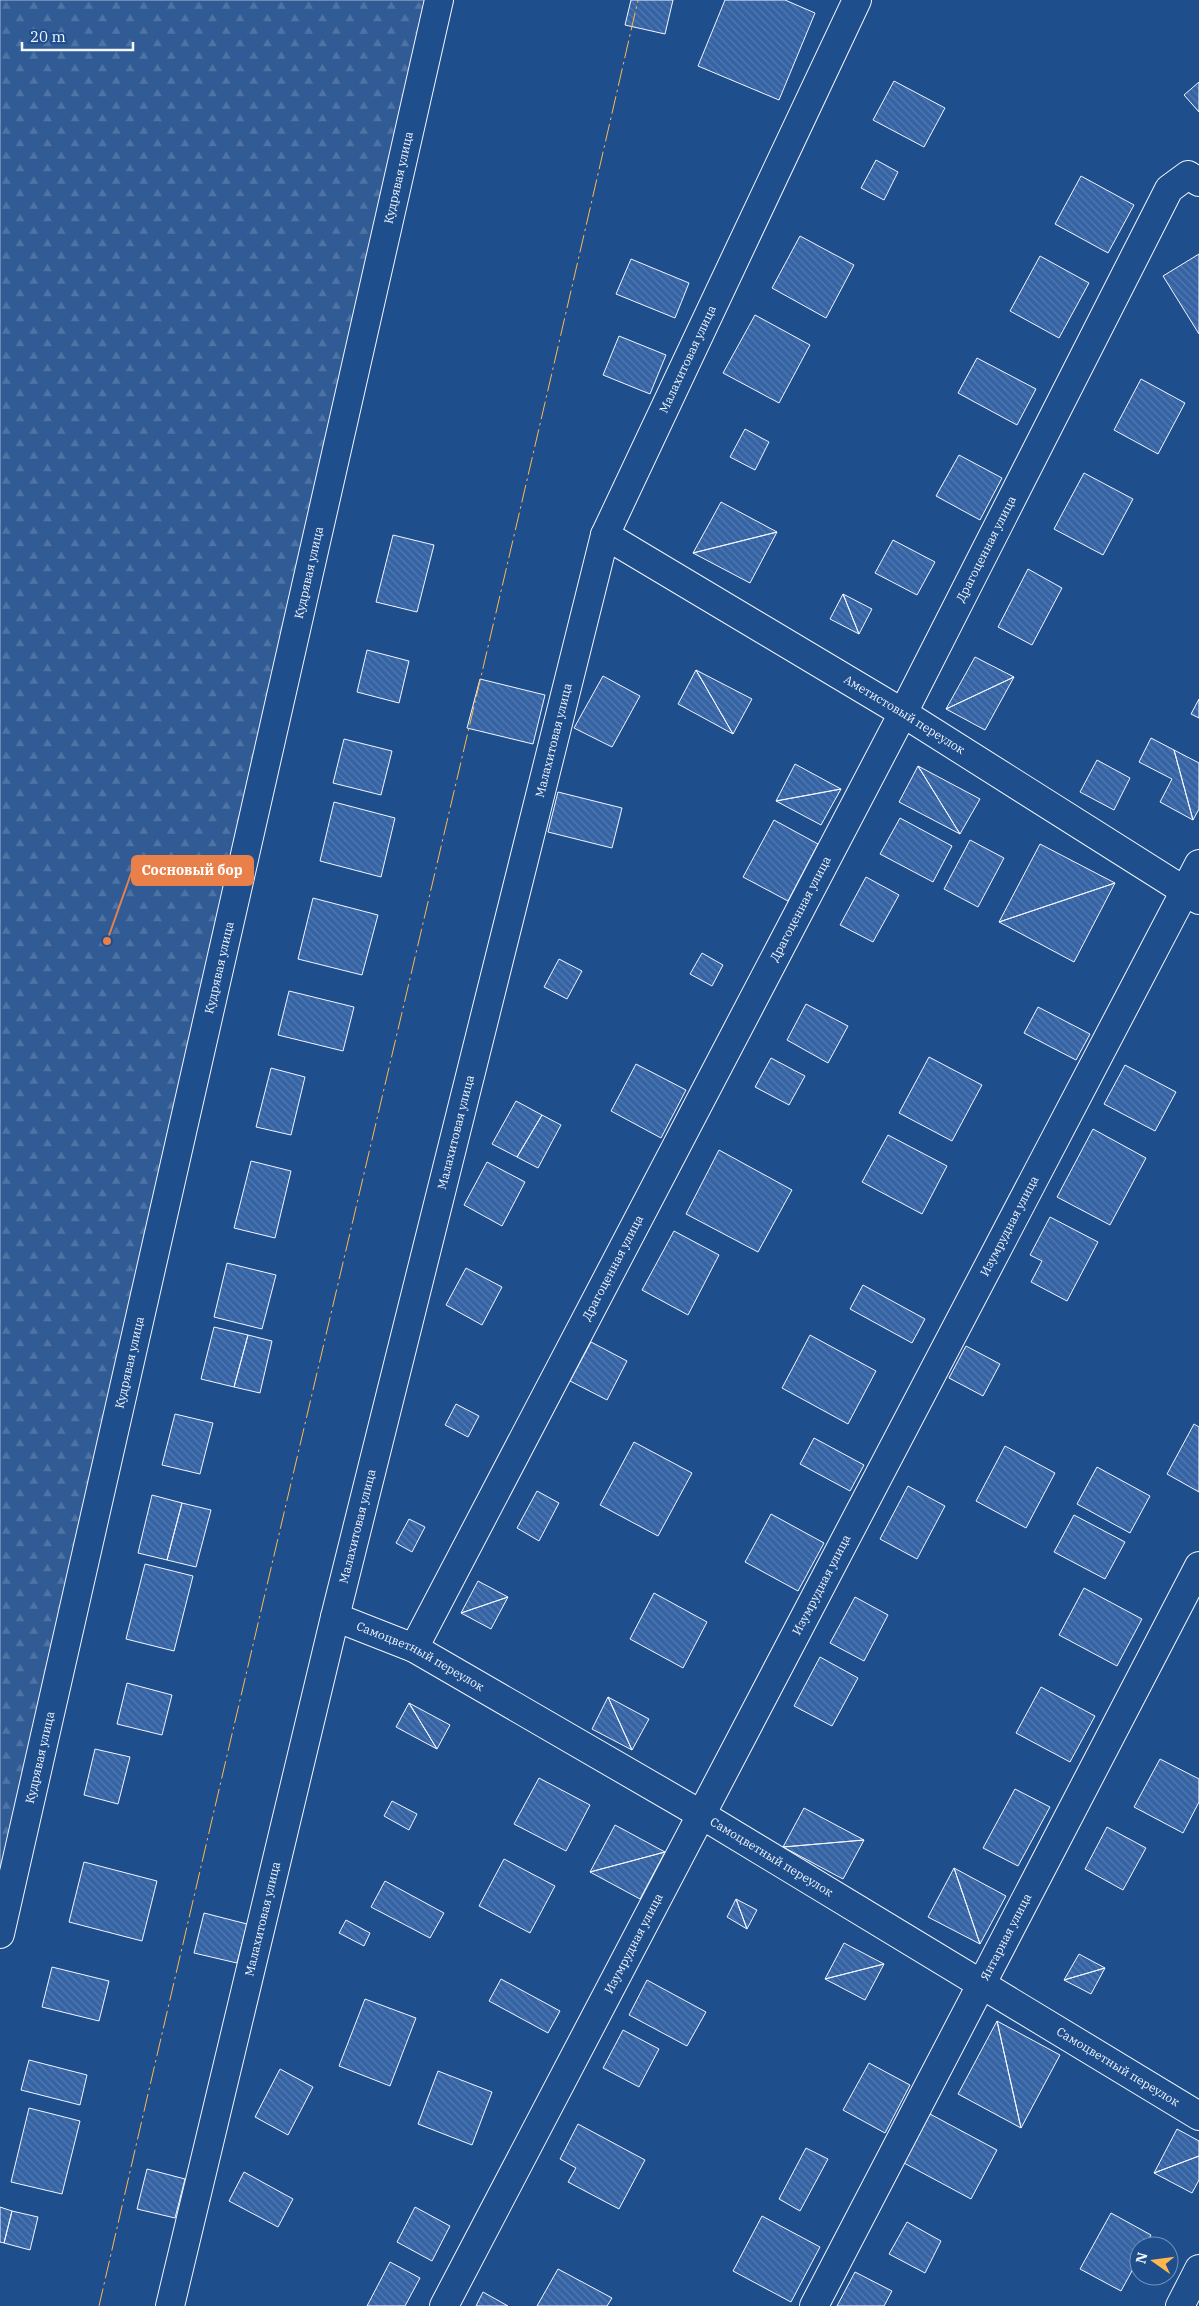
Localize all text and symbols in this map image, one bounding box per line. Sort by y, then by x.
scale bar [22,20,134,52]
text: 20 m [30,27,66,46]
street label: Кудрявая улица [380,130,416,225]
street label: Малахитовая улица [656,302,719,415]
street label: Драгоценная улица [953,493,1019,604]
street label: Кудрявая улица [291,525,326,620]
street label: Аметистовый переулок [841,671,968,757]
street label: Малахитовая улица [532,681,575,799]
street label: Драгоценная улица [766,853,834,964]
callout: Сосновый бор [132,856,253,885]
text: Сосновый бор [141,861,243,879]
street label: Кудрявая улица [201,919,237,1015]
street label: Малахитовая улица [434,1073,477,1191]
street label: Изумрудная улица [977,1173,1042,1279]
street label: Драгоценная улица [579,1212,646,1323]
street label: Кудрявая улица [111,1314,147,1410]
street label: Малахитовая улица [336,1467,379,1585]
street label: Изумрудная улица [789,1531,854,1637]
street label: Самоцветный переулок [354,1618,487,1694]
street label: Кудрявая улица [22,1709,57,1805]
street label: Самоцветный переулок [708,1814,836,1900]
street label: Малахитовая улица [241,1860,283,1978]
street label: Изумрудная улица [601,1890,666,1996]
street label: Янтарная улица [977,1890,1035,1983]
street label: Самоцветный переулок [1054,2024,1182,2109]
north arrow [1129,2236,1179,2286]
text: N [1131,2250,1151,2265]

